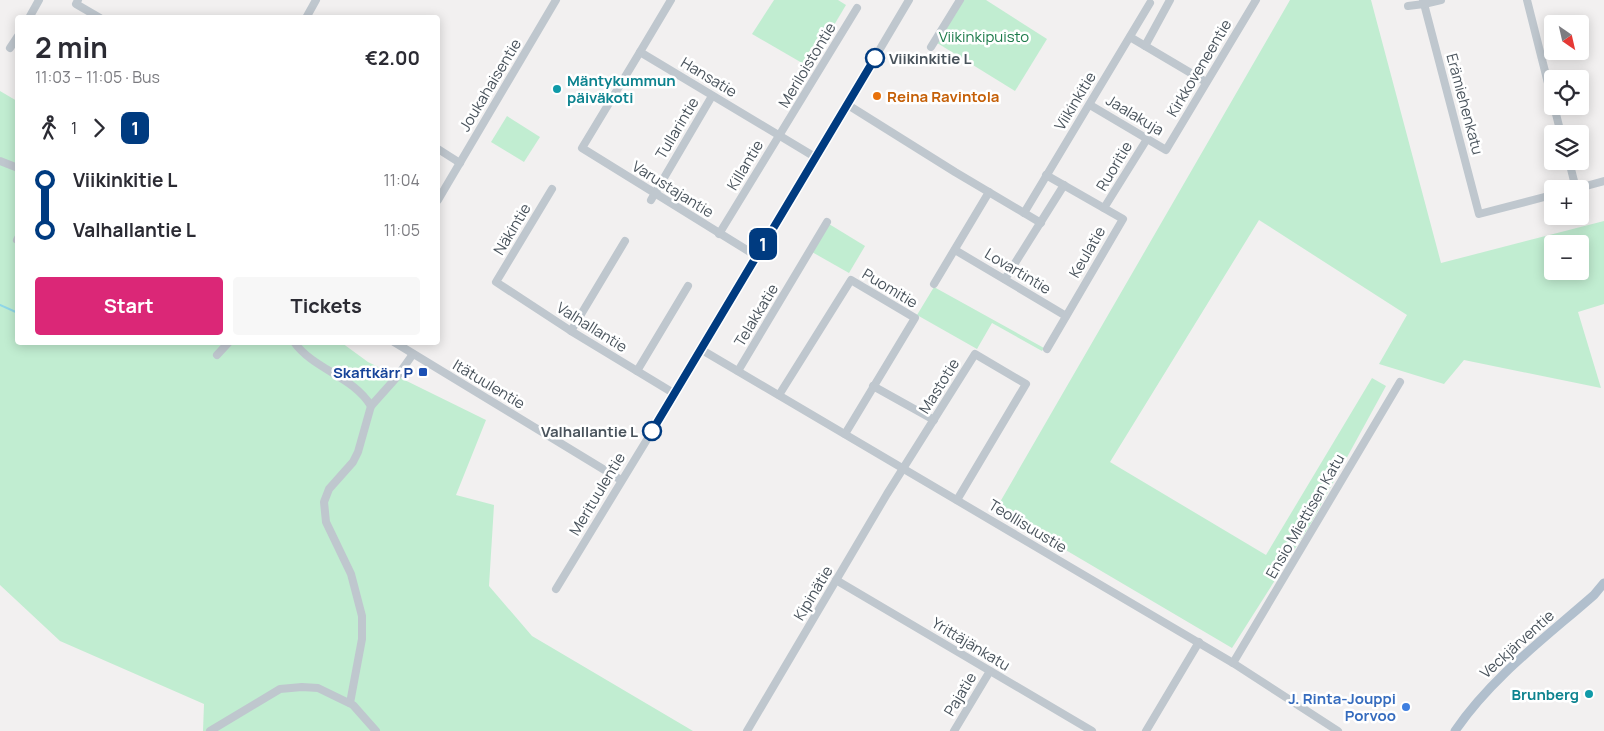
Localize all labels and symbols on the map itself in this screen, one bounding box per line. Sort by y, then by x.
street label: Kirkkoveneentie [1162,15,1237,121]
north arrow [1544,15,1589,60]
street label: Meriloistontie [773,18,841,111]
park label: Viikinkipuisto [939,26,1029,47]
street label: Joukahaisentie [454,34,526,135]
marker: Viikinkitie L [865,48,885,68]
place label: Viikinkitie L [889,48,971,69]
street label: Erämiehenkatu [1441,51,1489,157]
street label: Hansatie [677,52,741,102]
street label: Viikinkitie [1049,68,1101,134]
place label: Mäntykummun päiväkoti [567,70,676,108]
marker: Mäntykummun päiväkoti [551,83,563,95]
place label: Reina Ravintola [887,86,999,107]
marker: Reina Ravintola [871,90,883,102]
street label: Jaalakuja [1102,90,1168,140]
street label: Tullarintie [650,93,704,163]
street label: Killantie [722,136,768,194]
street label: Ruoritie [1091,137,1137,195]
street label: Varustajantie [628,156,718,223]
street label: Näkintie [488,199,536,259]
street label: Keulatie [1064,222,1110,282]
line badge: 1 [747,228,779,260]
street label: Lovartintie [981,243,1055,299]
street label: Puomitie [858,263,922,313]
street label: Telakkatie [729,279,783,350]
street label: Valhallantie [553,297,632,357]
street label: Itätuulentie [449,354,529,414]
street label: Mastotie [914,354,964,418]
place label: Skaftkärr P [333,362,413,383]
marker: Skaftkärr P [417,366,429,378]
place label: Valhallantie L [541,421,638,442]
marker: Valhallantie L [642,421,662,441]
street label: Merituulentie [564,448,630,539]
street label: Ensio Miettisen Katu [1261,450,1349,582]
street label: Teollisuustie [985,494,1071,558]
street label: Kipinätie [788,562,838,624]
street label: Veckjärventie [1475,605,1559,683]
street label: Yrittäjänkatu [928,612,1014,676]
street label: Pajatie [939,668,981,720]
place label: Brunberg [1512,684,1579,705]
place label: J. Rinta-Jouppi Porvoo [1288,688,1396,726]
marker: Brunberg [1583,688,1595,700]
marker: J. Rinta-Jouppi Porvoo [1400,701,1412,713]

